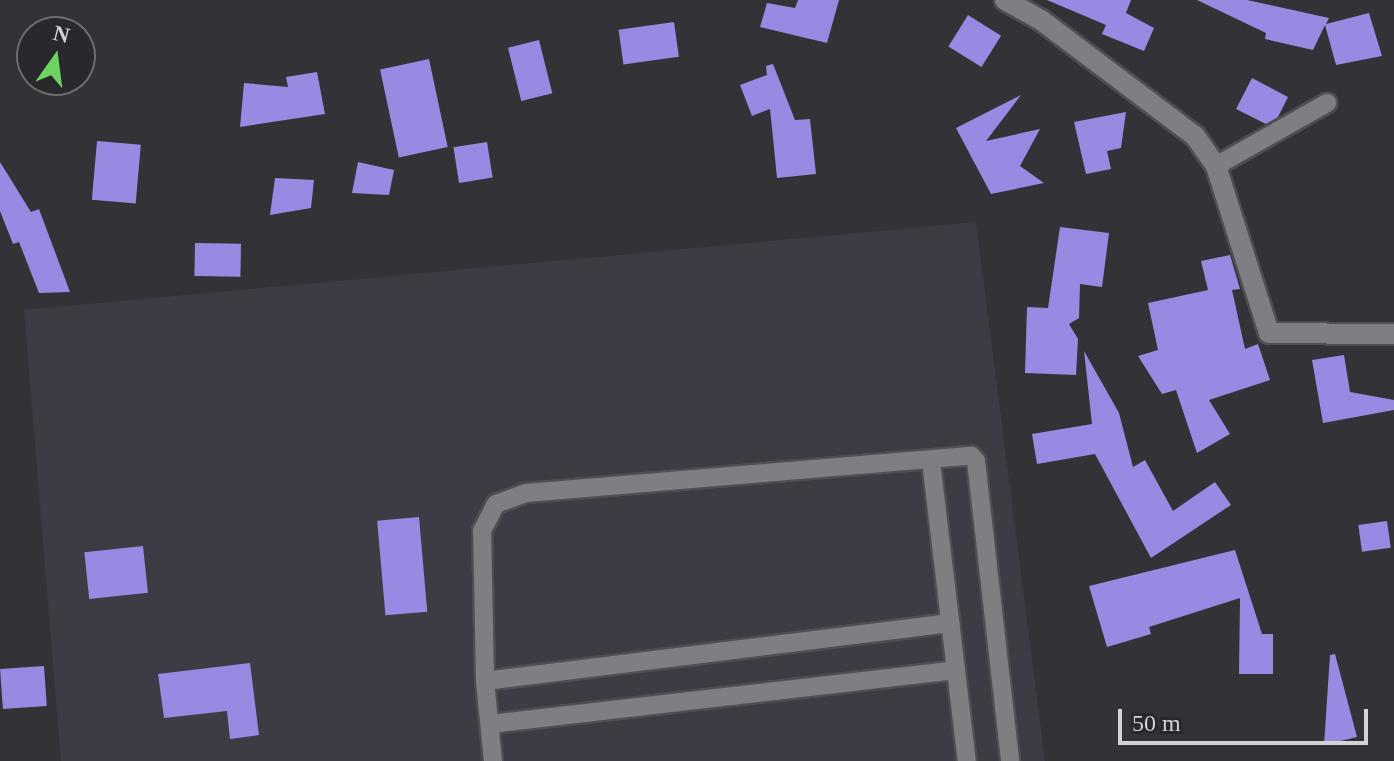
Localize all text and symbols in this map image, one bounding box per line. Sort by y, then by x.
north arrow [16,16,96,96]
text: N [51,20,72,48]
scale bar [1122,693,1372,743]
text: 50 m [1132,710,1181,736]

